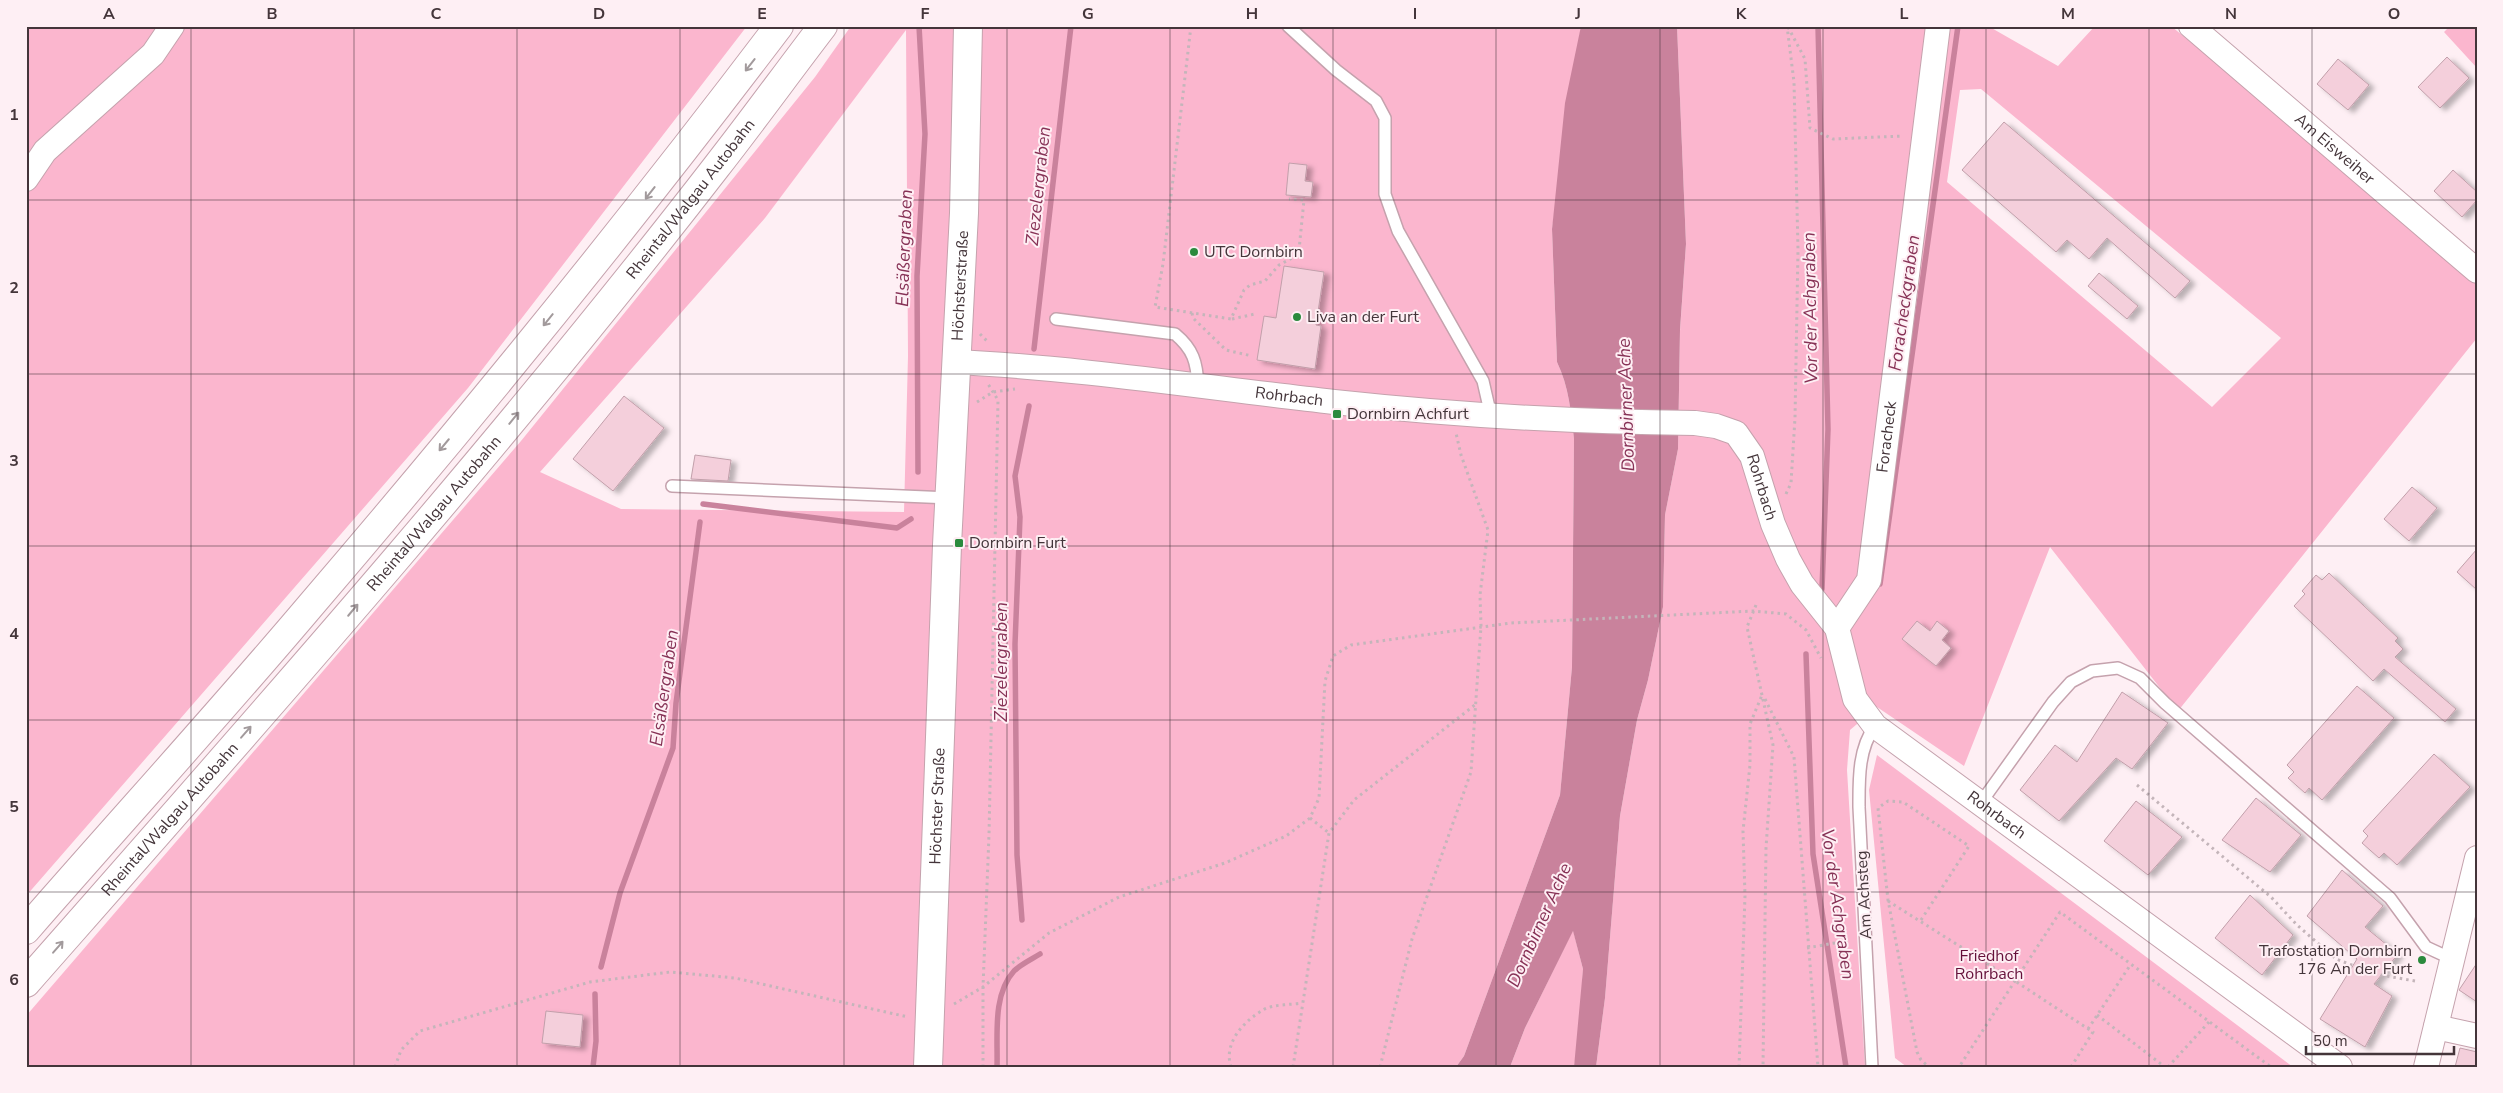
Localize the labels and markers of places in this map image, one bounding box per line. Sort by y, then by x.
place label: UTC Dornbirn [1204,241,1303,263]
marker: UTC Dornbirn [1188,246,1200,258]
place label: Liva an der Furt [1307,306,1419,328]
marker: Liva an der Furt [1291,311,1303,323]
place label: Dornbirn Achfurt [1347,403,1469,425]
marker: Dornbirn Achfurt [1331,408,1343,420]
place label: Dornbirn Furt [969,532,1066,554]
marker: Dornbirn Furt [953,537,965,549]
place label: Trafostation Dornbirn 176 An der Furt [2259,940,2412,980]
marker: Trafostation Dornbirn 176 An der Furt [2416,954,2428,966]

